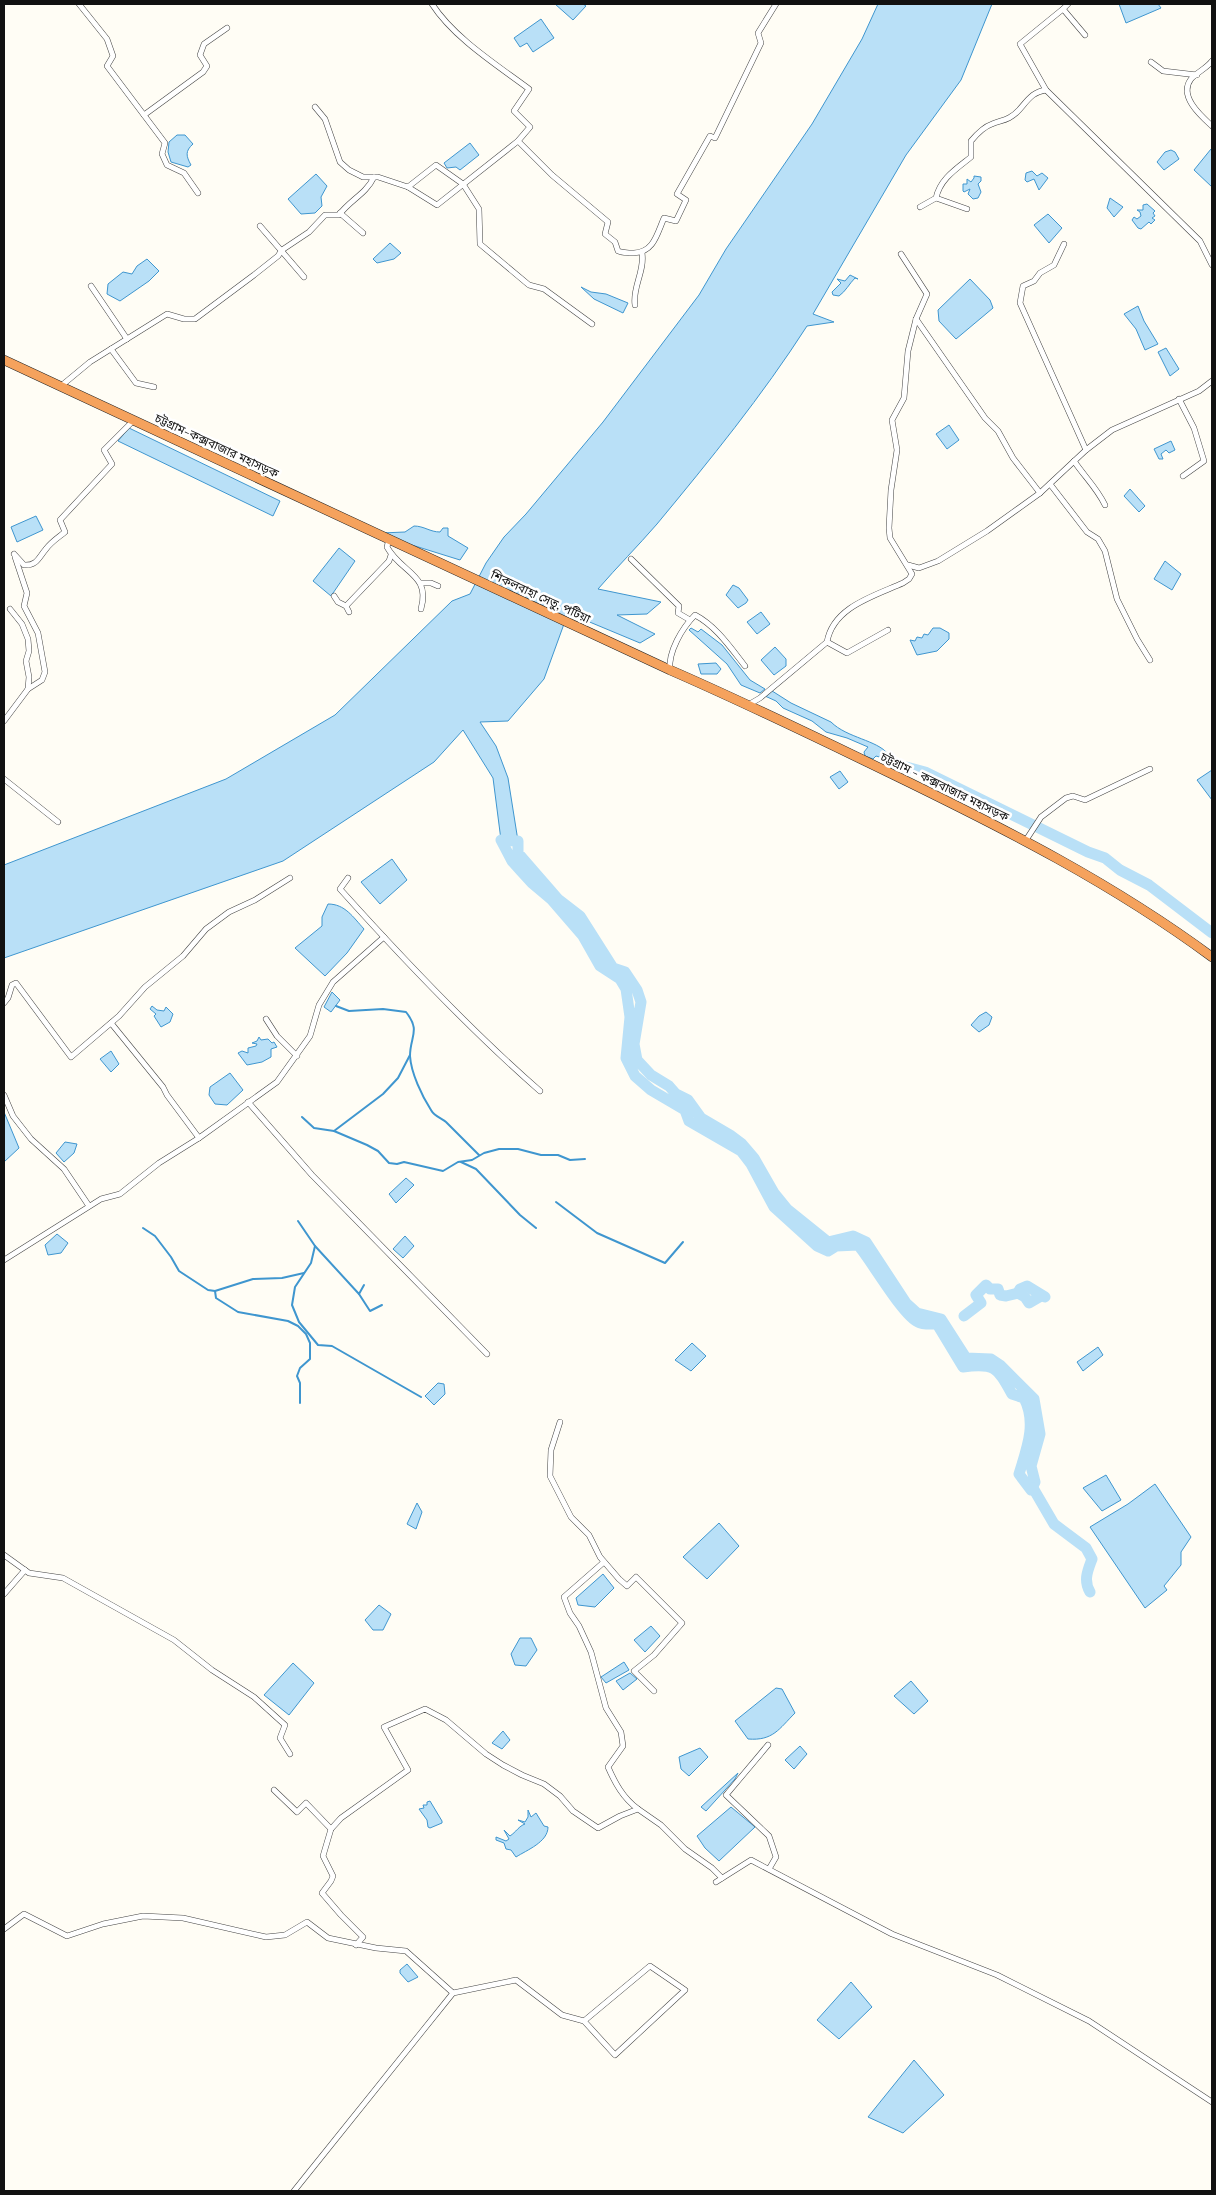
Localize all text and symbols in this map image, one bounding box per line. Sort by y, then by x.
street label: চট্টগ্রাম-কক্সবাজার মহাসড়ক [151,409,282,481]
street label: শিকলবাহা সেতু, পটিয়া [487,565,594,628]
street label: চট্টগ্রাম - কক্সবাজার মহাসড়ক [877,747,1012,824]

